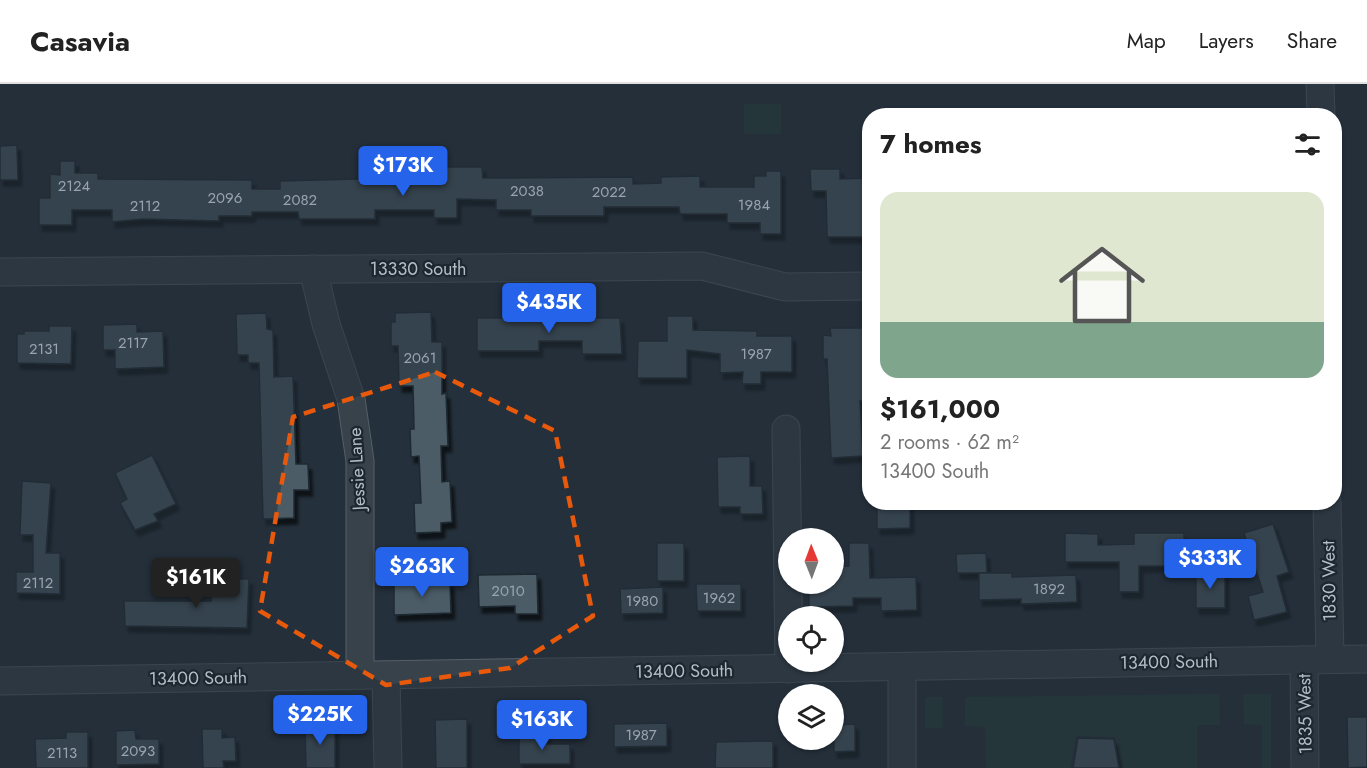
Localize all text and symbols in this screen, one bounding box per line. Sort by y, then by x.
text: Casavia [30,21,130,62]
text: Map [1127,26,1166,56]
text: Layers [1199,26,1254,56]
text: Share [1287,26,1337,56]
text: 7 homes [880,125,982,163]
icon: filters [1291,128,1324,161]
pin: $173K [361,146,445,197]
text: $173K [372,151,434,180]
house number: 2124 [58,175,91,197]
house number: 2038 [510,180,544,202]
house number: 2022 [592,181,626,203]
house number: 2096 [208,187,242,209]
house number: 2082 [283,189,317,211]
house number: 1984 [738,194,770,216]
house number: 2112 [130,195,160,217]
icon: home [1048,231,1156,339]
street label: 13330 South [370,256,466,282]
pin: $435K [507,283,591,334]
text: $435K [516,288,582,317]
house number: 2117 [118,332,148,354]
house number: 2131 [29,338,59,360]
house number: 1987 [740,343,772,365]
house number: 2061 [404,347,436,369]
text: $161,000 [880,390,1000,428]
street label: Jessie Lane [342,427,372,513]
text: 2 rooms · 62 m² [880,428,1019,457]
text: 13400 South [880,457,989,486]
north arrow [778,528,844,594]
map controls [778,528,844,750]
pin: $333K [1168,539,1252,590]
street label: 1830 West [1315,540,1343,622]
text: $333K [1178,544,1242,573]
pin: $263K [380,547,464,598]
text: $263K [389,552,455,581]
pin: $161K [154,558,238,609]
text: $161K [166,563,226,592]
house number: 2112 [23,572,53,594]
house number: 1892 [1033,578,1065,600]
house number: 2010 [491,580,525,602]
house number: 1962 [703,587,735,609]
house number: 1980 [626,590,658,612]
button: locate [778,606,844,672]
street label: 13400 South [1120,648,1218,676]
street label: 13400 South [635,657,733,685]
street label: 13400 South [149,664,247,692]
street label: 1835 West [1291,673,1319,754]
button: layers [778,684,844,750]
pin: $225K [278,695,362,746]
text: $225K [287,700,353,729]
pin: $163K [500,700,584,751]
text: $163K [511,705,573,734]
house number: 1987 [625,724,657,746]
house number: 2093 [121,740,155,762]
house number: 2113 [47,742,77,764]

